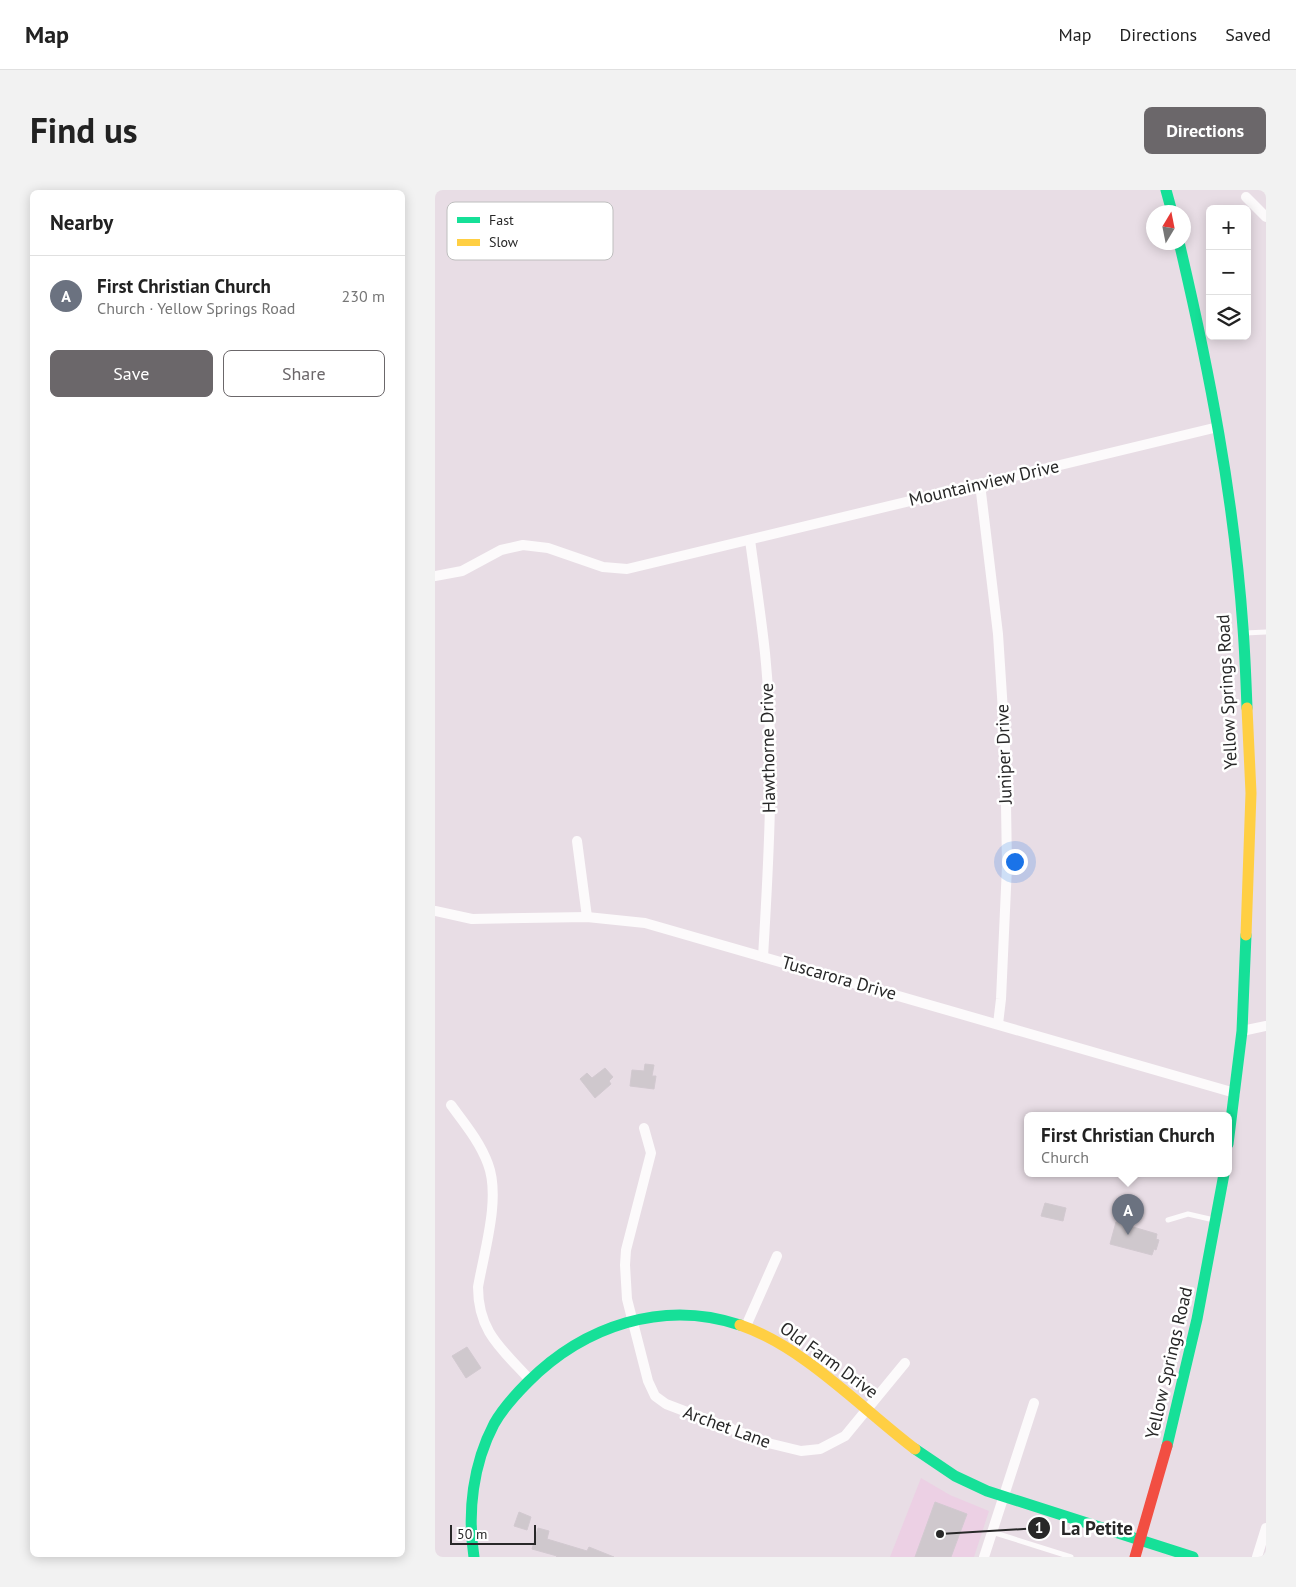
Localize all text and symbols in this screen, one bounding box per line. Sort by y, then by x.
text: Map [25,19,69,50]
text: Map [1059,23,1091,46]
text: Directions [1119,23,1197,46]
text: Saved [1225,23,1271,46]
text: Find us [30,107,138,153]
button: Directions [1144,107,1266,154]
legend [447,202,613,260]
north arrow [1146,205,1191,250]
map controls [1206,205,1251,340]
button: + [1206,205,1251,250]
text: Nearby [50,209,113,236]
text: Fast [489,211,514,229]
text: Slow [489,233,519,251]
button: − [1206,250,1251,295]
text: First Christian Church [97,274,271,298]
text: A [61,286,71,306]
text: 230 m [342,286,385,306]
button: layers [1206,295,1251,340]
text: Church · Yellow Springs Road [97,298,295,318]
button: Save [50,350,213,397]
button: Share [223,350,385,397]
street label: Mountainview Drive [907,454,1061,511]
street label: Yellow Springs Road [1211,614,1242,770]
street label: Hawthorne Drive [755,683,780,813]
street label: Juniper Drive [990,704,1017,805]
your location [1002,849,1028,875]
street label: Tuscarora Drive [779,950,899,1005]
popup [1024,1112,1232,1177]
text: First Christian Church [1041,1123,1215,1147]
text: Church [1041,1147,1089,1167]
pin: A [1112,1194,1144,1235]
street label: Yellow Springs Road [1140,1285,1197,1441]
street label: Old Farm Drive [776,1316,883,1403]
street label: Archet Lane [680,1400,774,1453]
callout: La Petite [1027,1511,1143,1545]
text: La Petite [1061,1516,1133,1540]
text: 1 [1035,1518,1043,1537]
scale bar [450,1522,536,1545]
text: 50 m [457,1525,487,1543]

